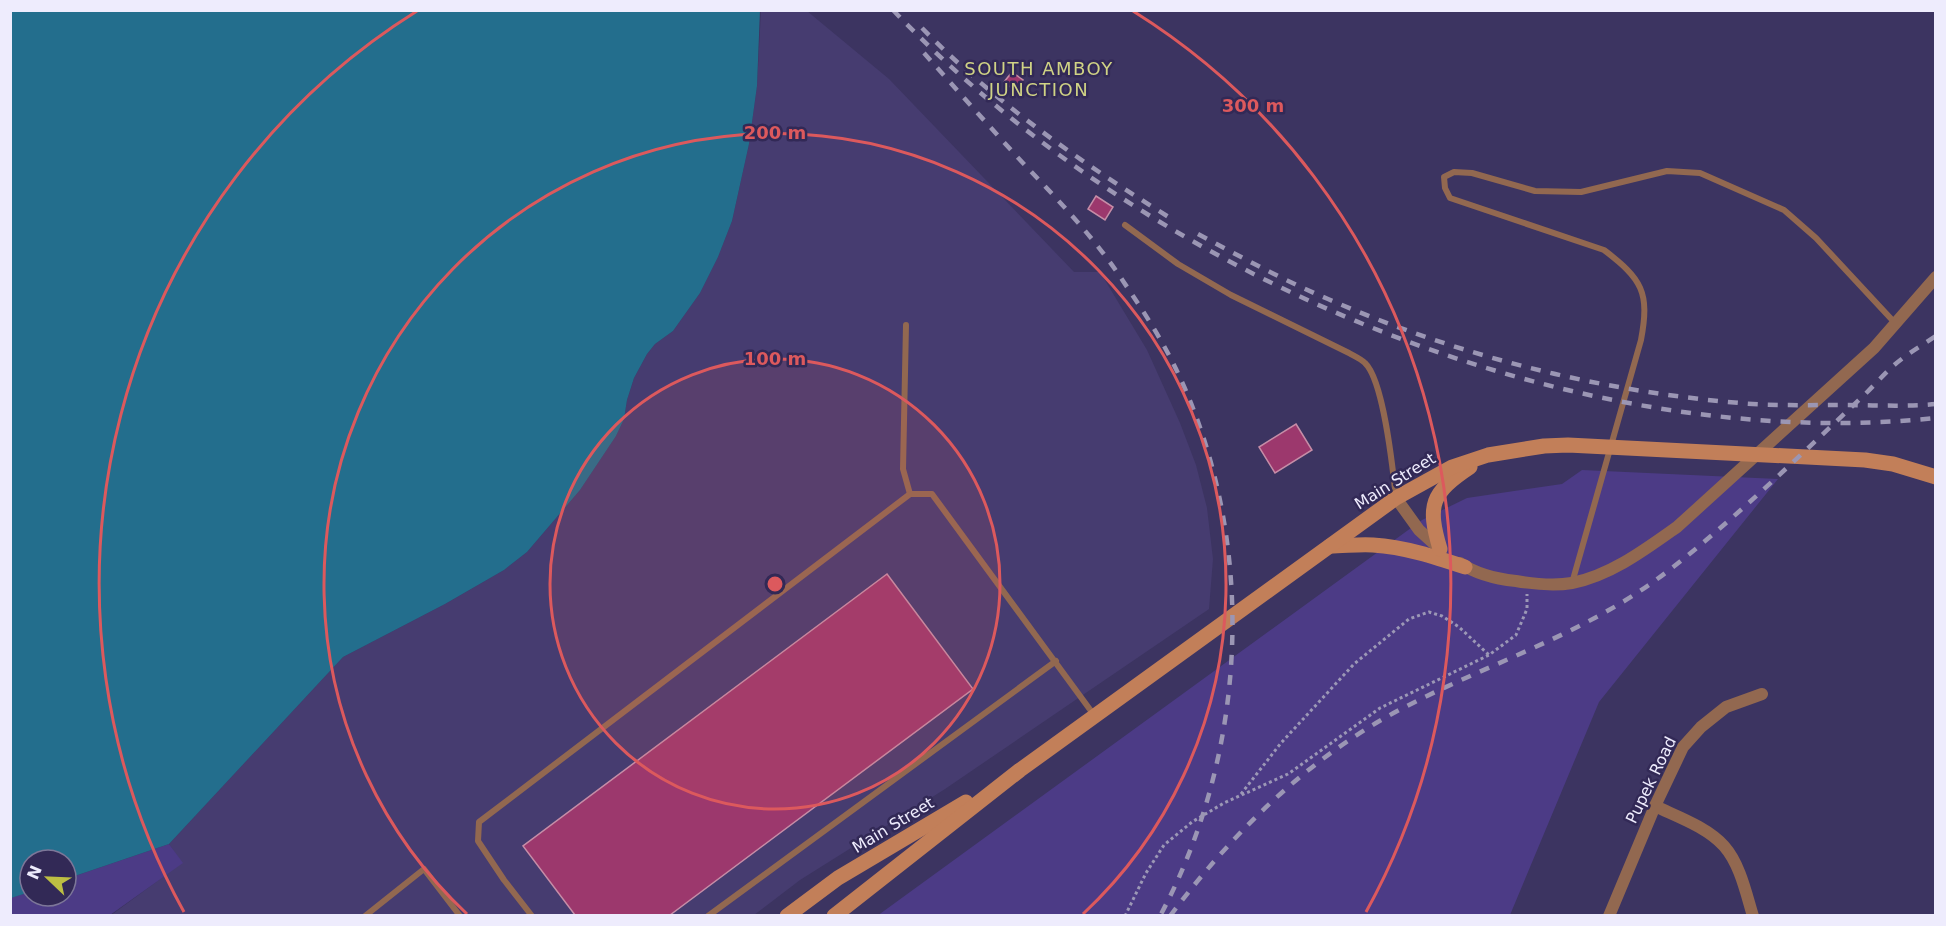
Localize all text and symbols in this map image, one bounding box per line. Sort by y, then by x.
district label: SOUTH AMBOY JUNCTION [964,58,1114,100]
text: 300 m [1222,95,1284,116]
text: 200 m [744,122,806,143]
text: 100 m [744,348,806,369]
street label: Main Street [1351,449,1439,513]
centre of rings [765,574,785,594]
street label: Pupek Road [1622,734,1680,826]
street label: Main Street [849,793,937,857]
north arrow [18,848,78,908]
text: N [23,862,46,882]

